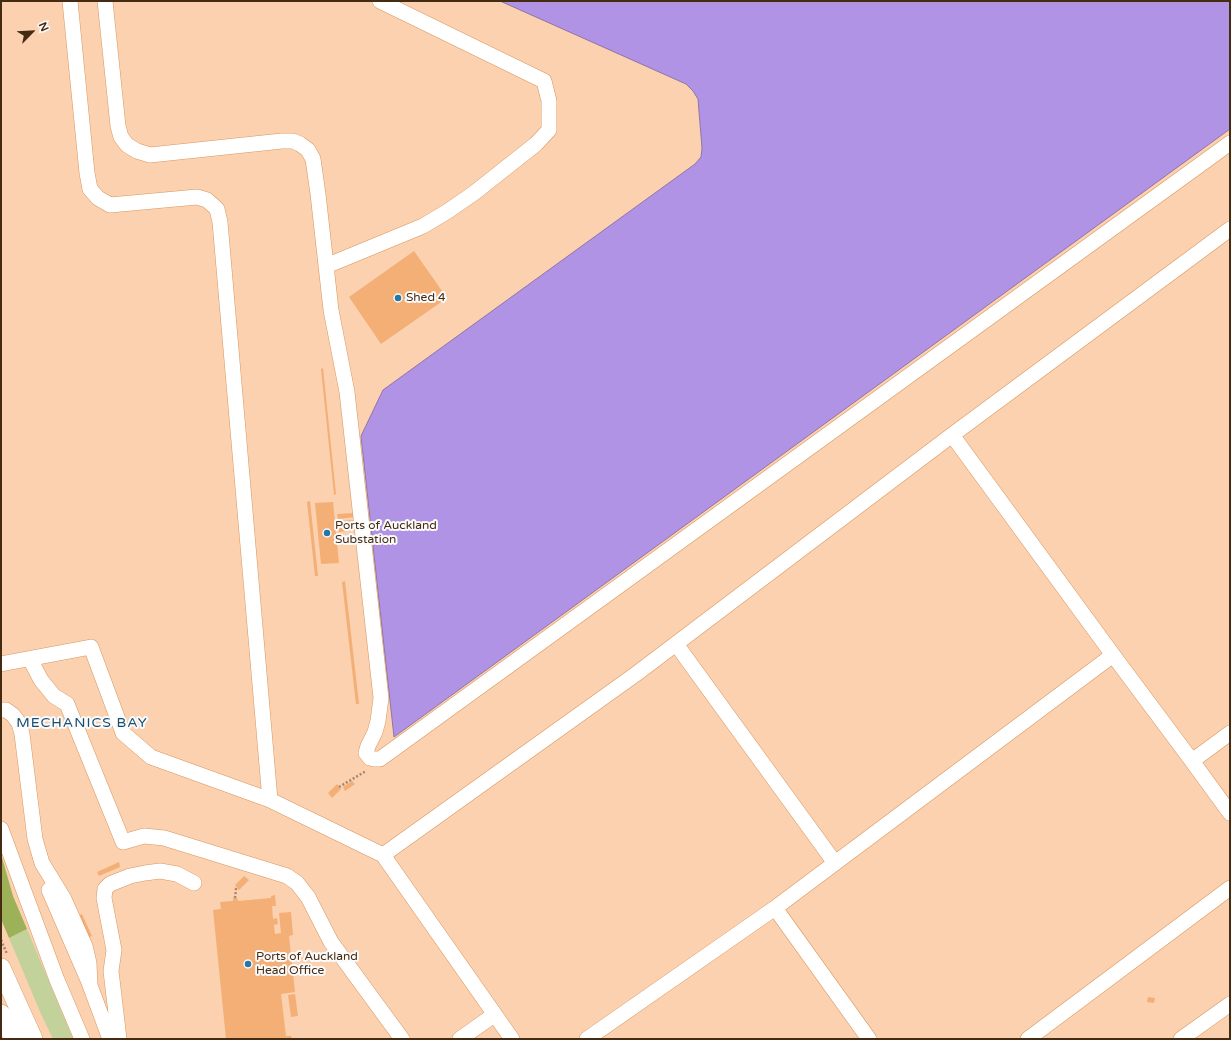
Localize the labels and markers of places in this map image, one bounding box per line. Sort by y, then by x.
place label: Shed 4 [406,291,446,305]
marker: Shed 4 [393,293,403,303]
place label: Ports of Auckland Substation [335,519,437,547]
marker: Ports of Auckland Substation [322,528,332,538]
place label: Ports of Auckland Head Office [256,950,358,978]
marker: Ports of Auckland Head Office [243,959,253,969]

